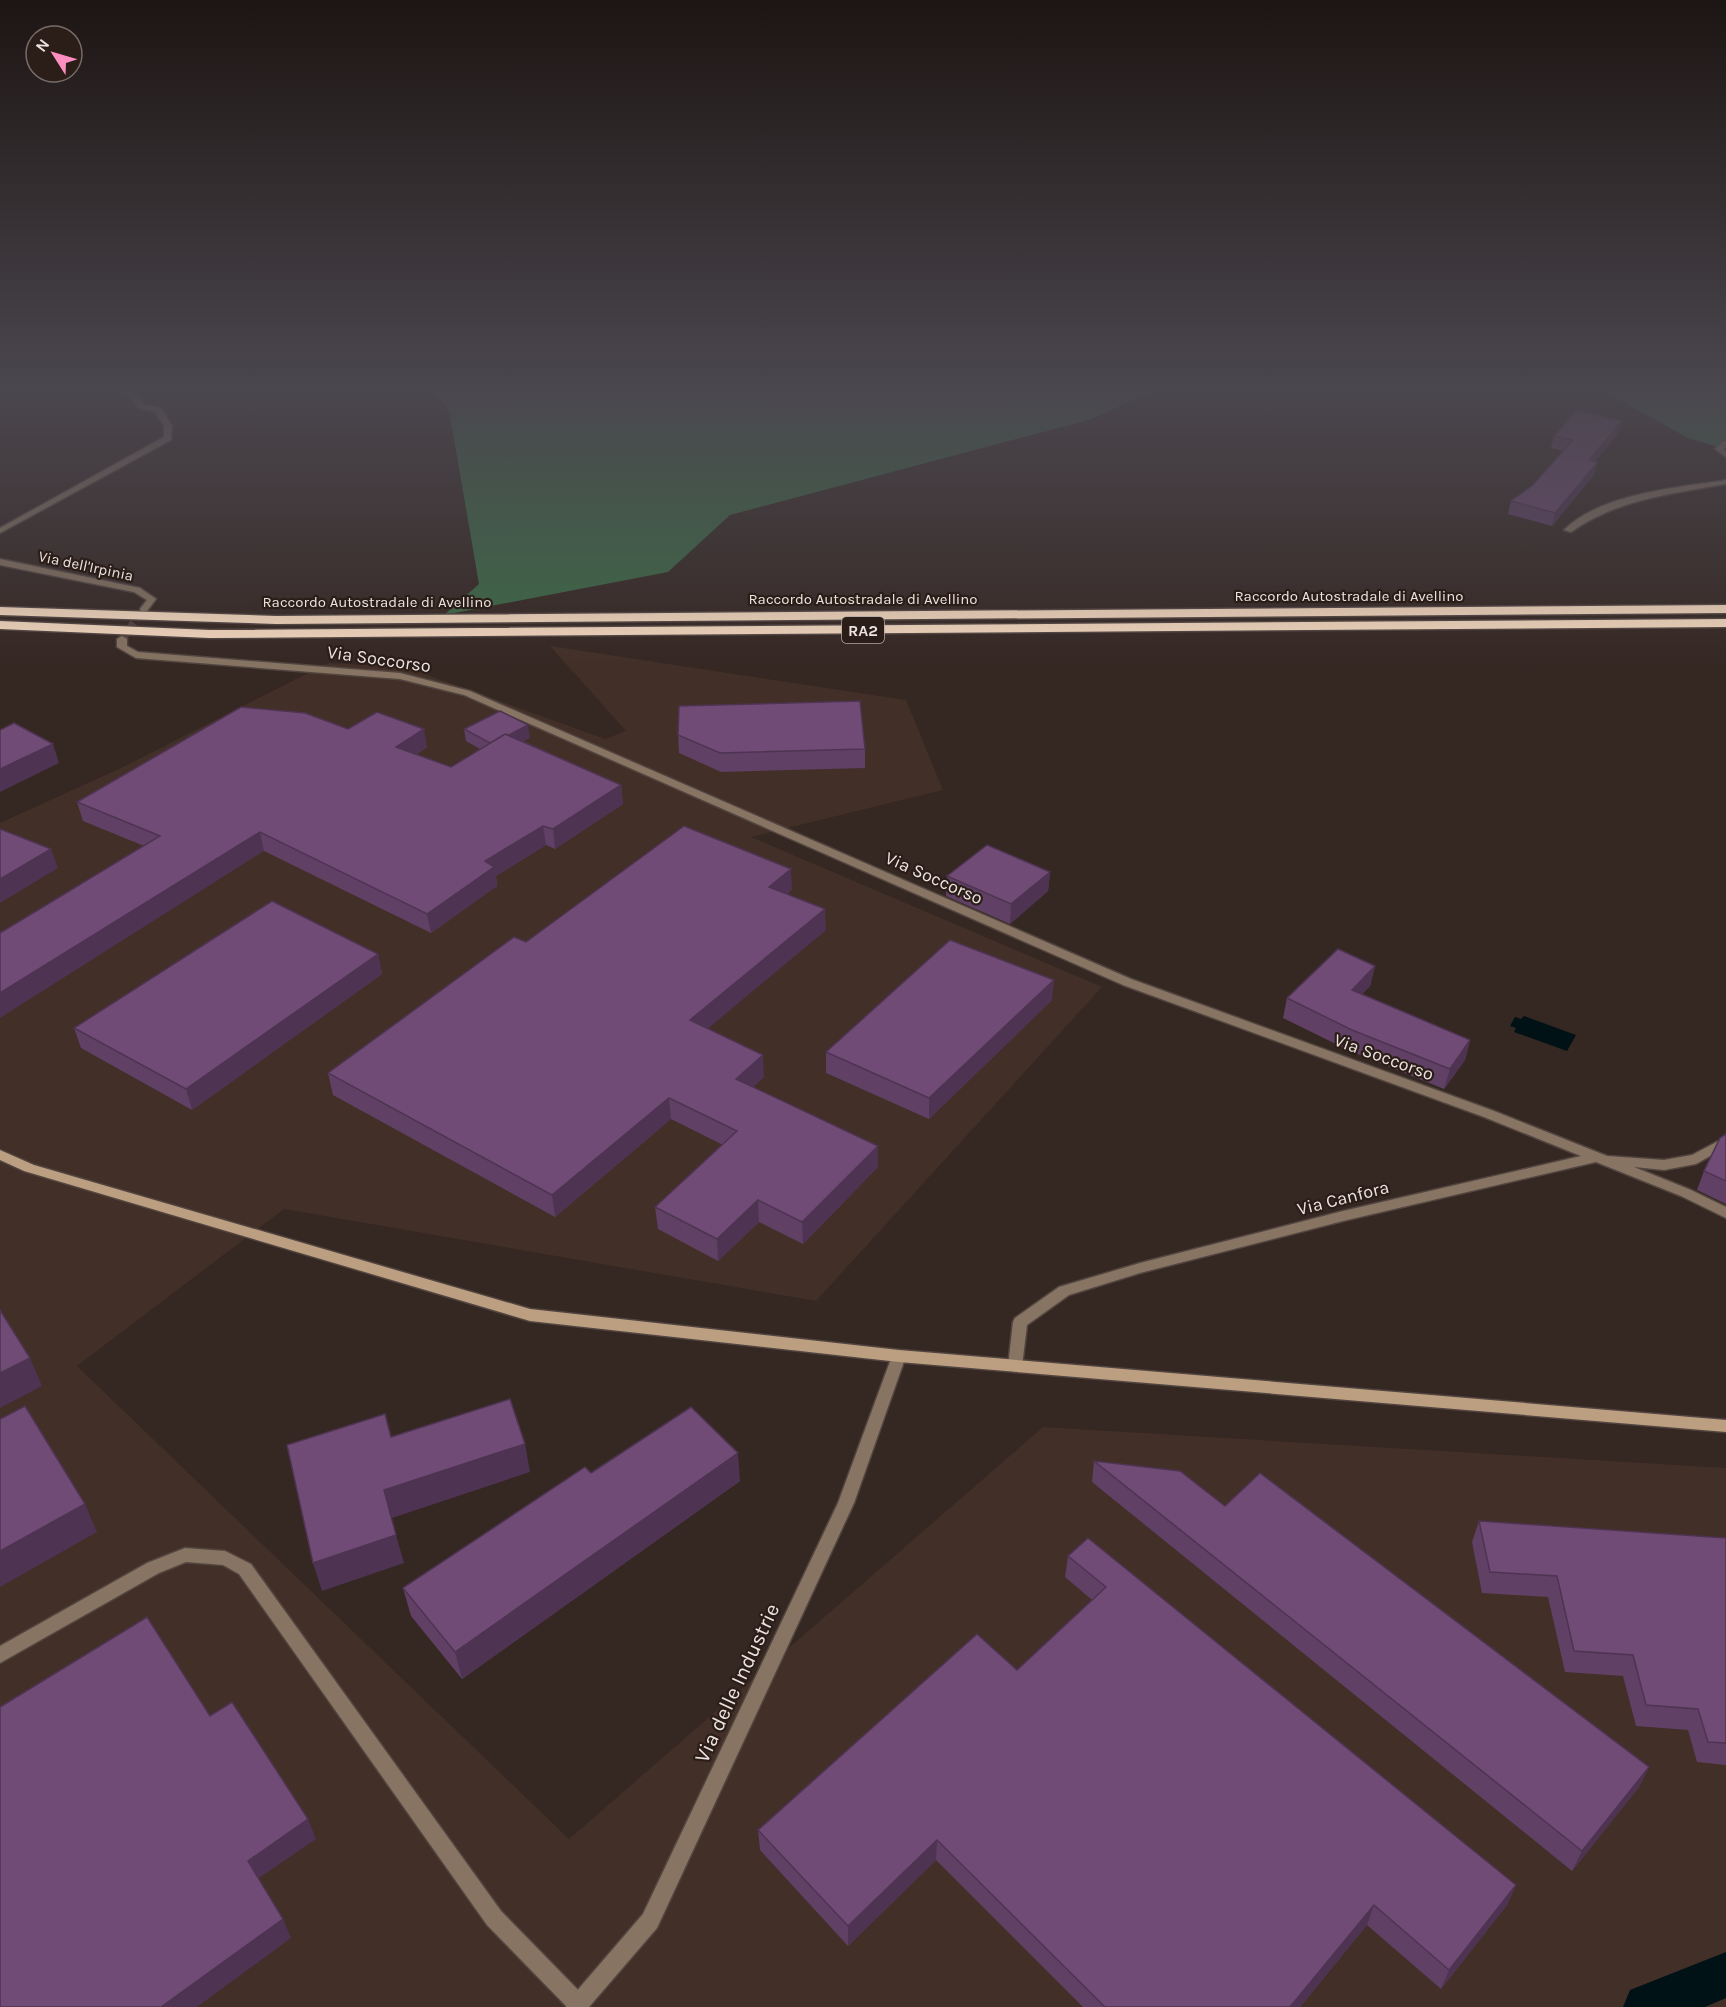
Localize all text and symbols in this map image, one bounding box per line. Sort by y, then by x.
north arrow [24,24,84,84]
text: N [31,35,53,56]
street label: Via dell'Irpinia [37,547,135,585]
street label: Raccordo Autostradale di Avellino [1234,587,1464,605]
street label: Raccordo Autostradale di Avellino [748,590,978,608]
street label: Raccordo Autostradale di Avellino [262,593,492,611]
road number: RA2 [842,617,884,643]
street label: Via Soccorso [326,641,432,677]
street label: Via Soccorso [882,847,986,909]
street label: Via Soccorso [1331,1029,1437,1085]
street label: Via Canfora [1295,1176,1391,1220]
street label: Via delle Industrie [690,1600,784,1766]

